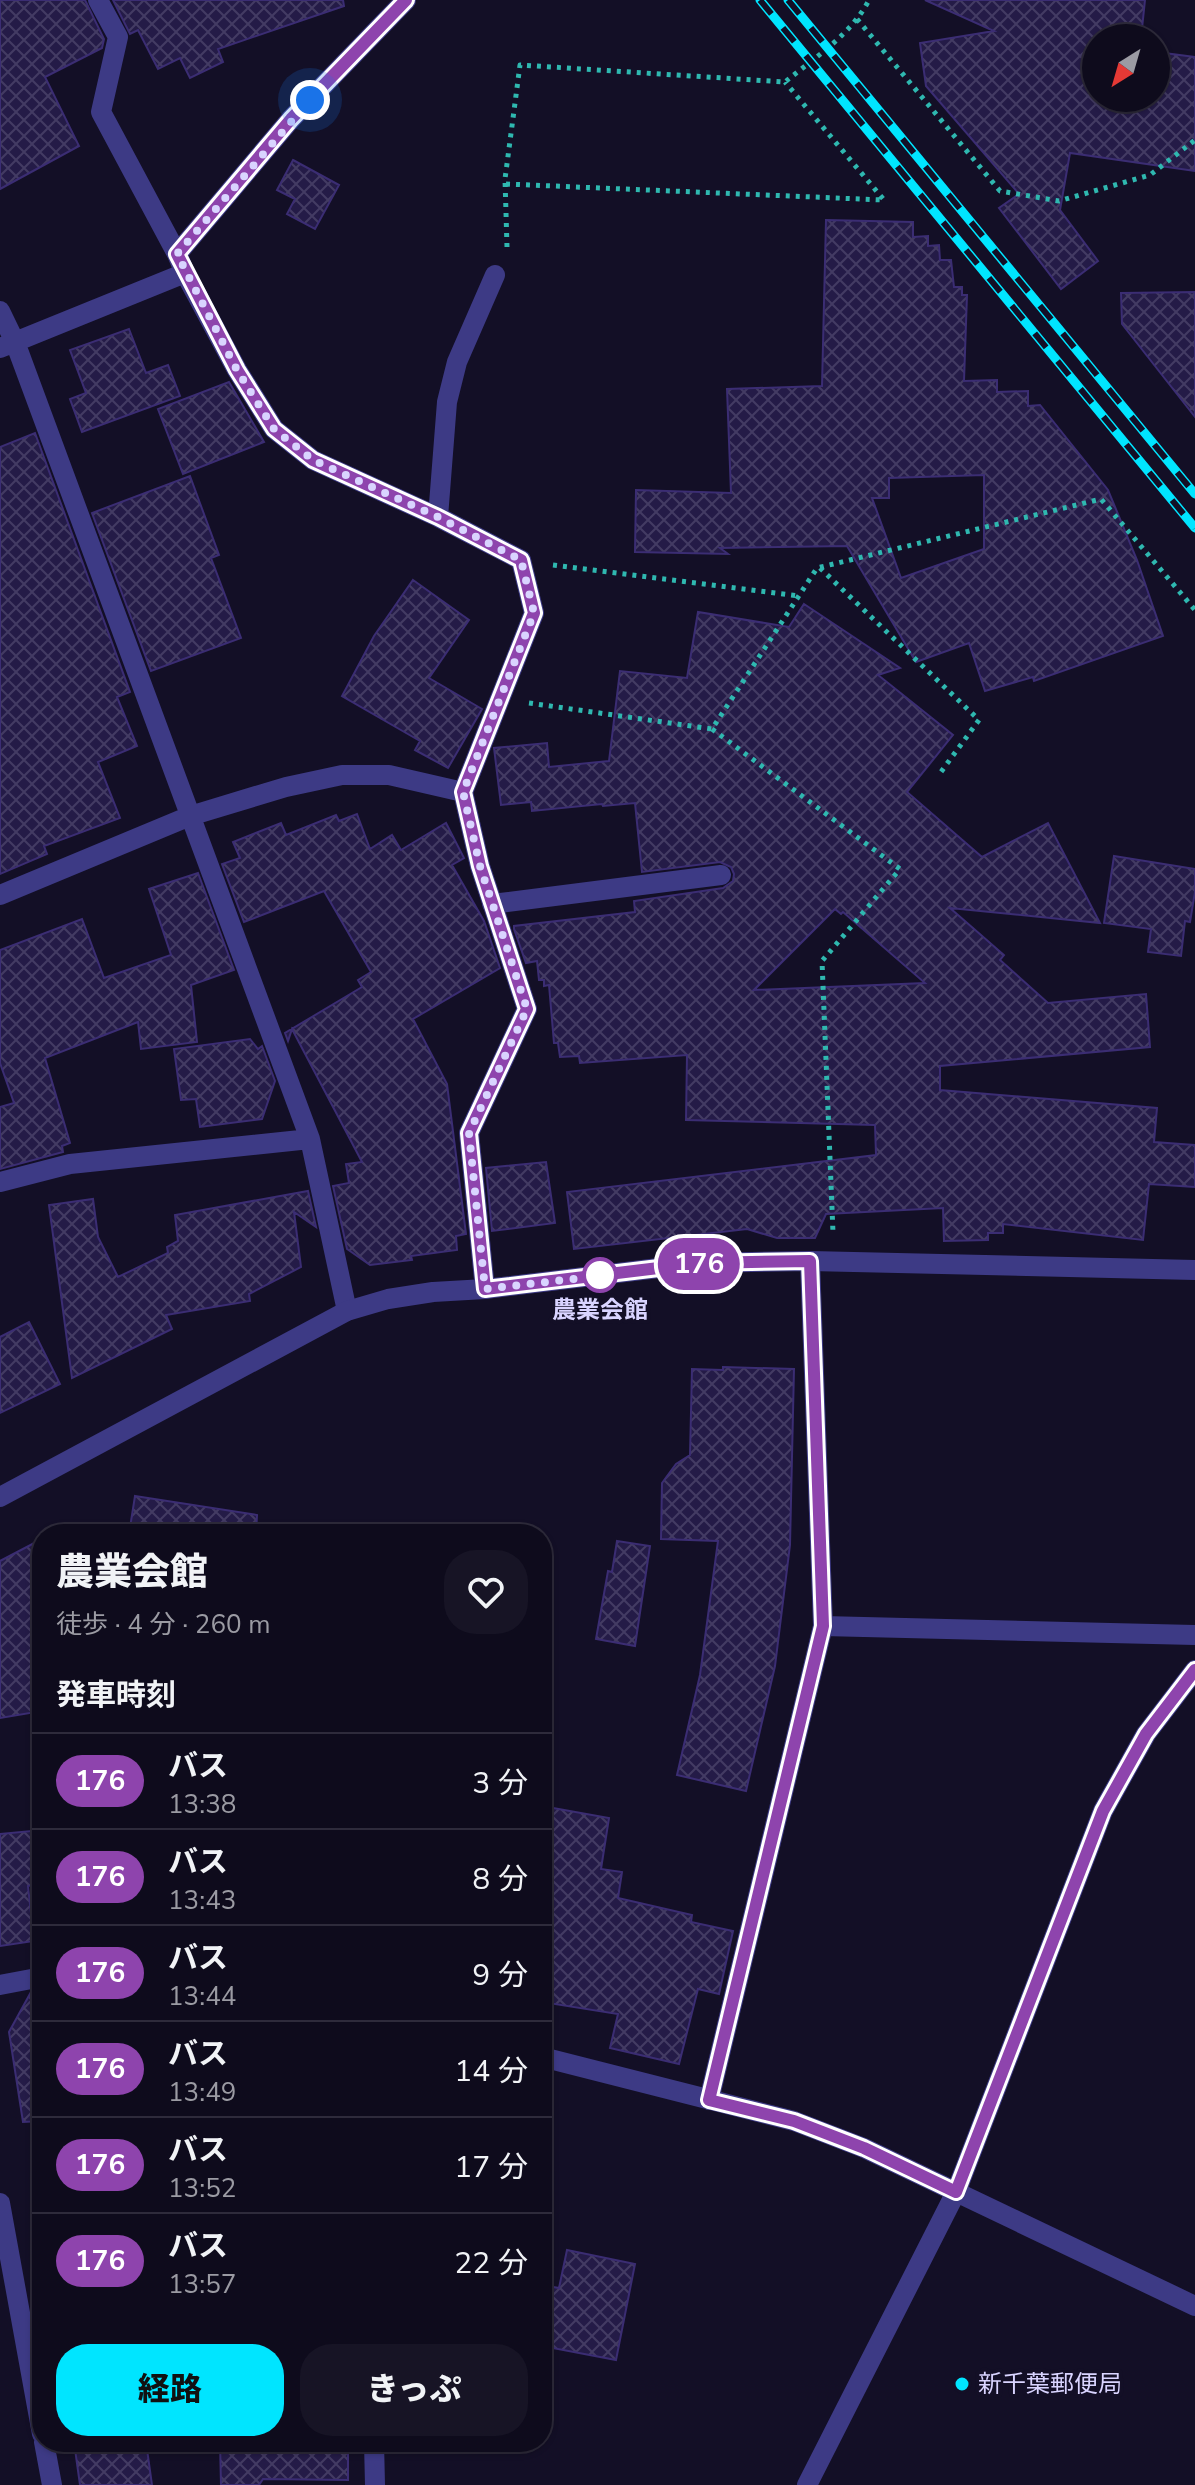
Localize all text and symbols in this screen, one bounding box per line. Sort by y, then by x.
north arrow [1082,24,1170,112]
map controls [1082,24,1170,112]
your location [290,80,330,120]
line badge: 176 [653,1238,745,1290]
text: 176 [674,1245,724,1283]
marker: 農業会館 [583,1258,617,1292]
place label: 農業会館 [552,1294,648,1326]
text: 農業会館 [56,1547,208,1598]
button: heart [444,1550,528,1634]
text: 徒歩 · 4 分 · 260 m [56,1607,271,1642]
text: 発車時刻 [56,1675,176,1716]
text: バス [168,1746,228,1787]
text: 176 [75,1762,125,1800]
text: 3 分 [472,1763,528,1804]
text: 13:38 [168,1787,236,1822]
text: バス [168,1842,228,1883]
text: 176 [75,1858,125,1896]
text: 8 分 [472,1859,528,1900]
text: 13:43 [168,1883,236,1918]
text: バス [168,1938,228,1979]
text: 176 [75,1954,125,1992]
text: 9 分 [472,1955,528,1996]
text: 13:44 [168,1979,236,2014]
text: バス [168,2034,228,2075]
text: 176 [75,2050,125,2088]
text: 14 分 [454,2051,528,2092]
text: 13:49 [168,2075,236,2110]
text: バス [168,2130,228,2171]
text: 176 [75,2146,125,2184]
text: 17 分 [454,2147,528,2188]
text: 13:52 [168,2171,236,2206]
text: バス [168,2226,228,2267]
text: 176 [75,2242,125,2280]
text: 22 分 [454,2243,528,2284]
text: 13:57 [168,2267,236,2302]
button: 経路 [56,2344,284,2436]
button: きっぷ [300,2344,528,2436]
place label: 新千葉郵便局 [978,2368,1122,2400]
marker: 新千葉郵便局 [953,2375,971,2393]

